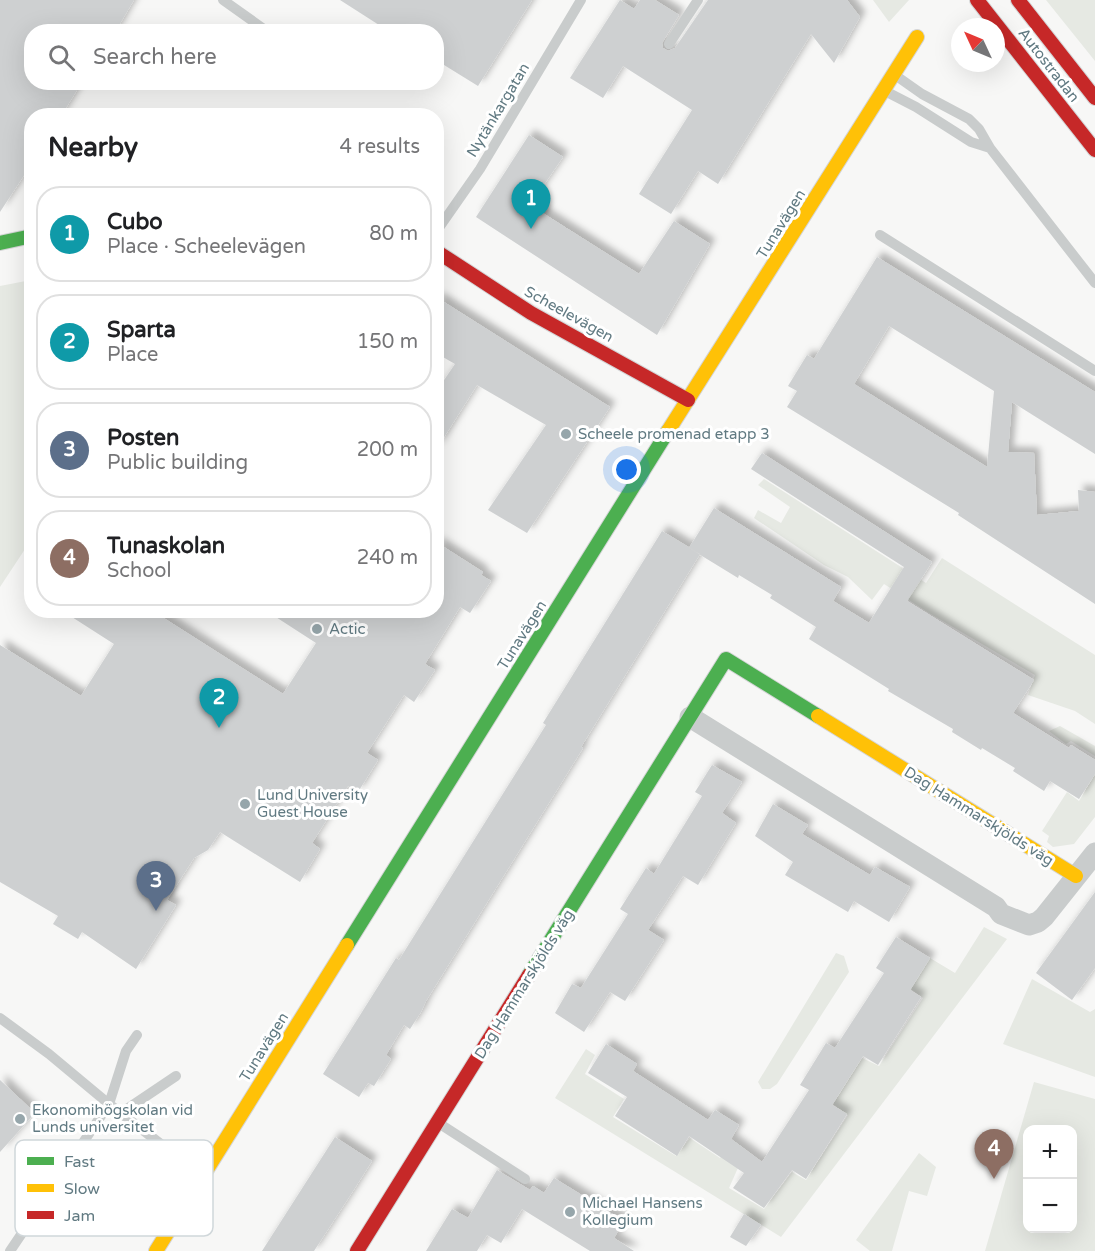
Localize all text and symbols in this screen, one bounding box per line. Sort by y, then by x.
north arrow [951,18,1005,72]
search box [24,24,444,90]
street label: Autostradan [1015,24,1083,106]
icon: search [45,41,78,74]
text: Search here [93,44,217,70]
street label: Nytänkargatan [463,60,533,160]
text: Nearby [48,132,138,163]
text: 4 results [340,135,420,159]
pin: 1 [512,180,550,229]
street label: Tunavägen [753,186,809,262]
text: Cubo [107,209,163,235]
text: 1 [63,222,76,246]
text: 80 m [369,222,418,246]
text: Place · Scheelevägen [107,235,306,259]
street label: Scheelevägen [521,282,617,346]
text: Sparta [107,317,176,343]
text: 2 [63,330,76,354]
text: 150 m [357,330,418,354]
text: Place [107,343,158,367]
text: Posten [107,425,179,451]
place label: Scheele promenad etapp 3 [578,425,770,443]
marker: Scheele promenad etapp 3 [559,427,573,441]
text: 3 [63,438,76,462]
text: 200 m [357,438,418,462]
text: Public building [107,451,248,475]
your location [612,455,641,484]
text: Tunaskolan [107,533,225,559]
text: 4 [63,546,76,570]
text: 240 m [357,546,418,570]
text: School [107,559,171,583]
street label: Tunavägen [494,597,550,673]
place label: Actic [329,620,365,638]
marker: Actic [310,622,324,636]
pin: 2 [200,678,238,728]
street label: Dag Hammarskjölds väg [901,763,1057,869]
place label: Lund University Guest House [257,786,368,821]
marker: Lund University Guest House [238,797,252,811]
pin: 3 [136,862,176,911]
street label: Dag Hammarskjölds väg [471,906,577,1062]
street label: Tunavägen [236,1009,292,1085]
place label: Ekonomihögskolan vid Lunds universitet [32,1101,193,1136]
marker: Ekonomihögskolan vid Lunds universitet [13,1112,27,1126]
map controls [1023,1125,1077,1233]
button: + [1023,1125,1077,1179]
pin: 4 [974,1130,1014,1179]
legend [15,1140,213,1236]
text: Fast [64,1152,95,1172]
text: Slow [64,1179,100,1199]
button: − [1023,1179,1077,1233]
place label: Michael Hansens Kollegium [582,1194,703,1229]
marker: Michael Hansens Kollegium [563,1205,577,1219]
text: Jam [64,1206,95,1226]

